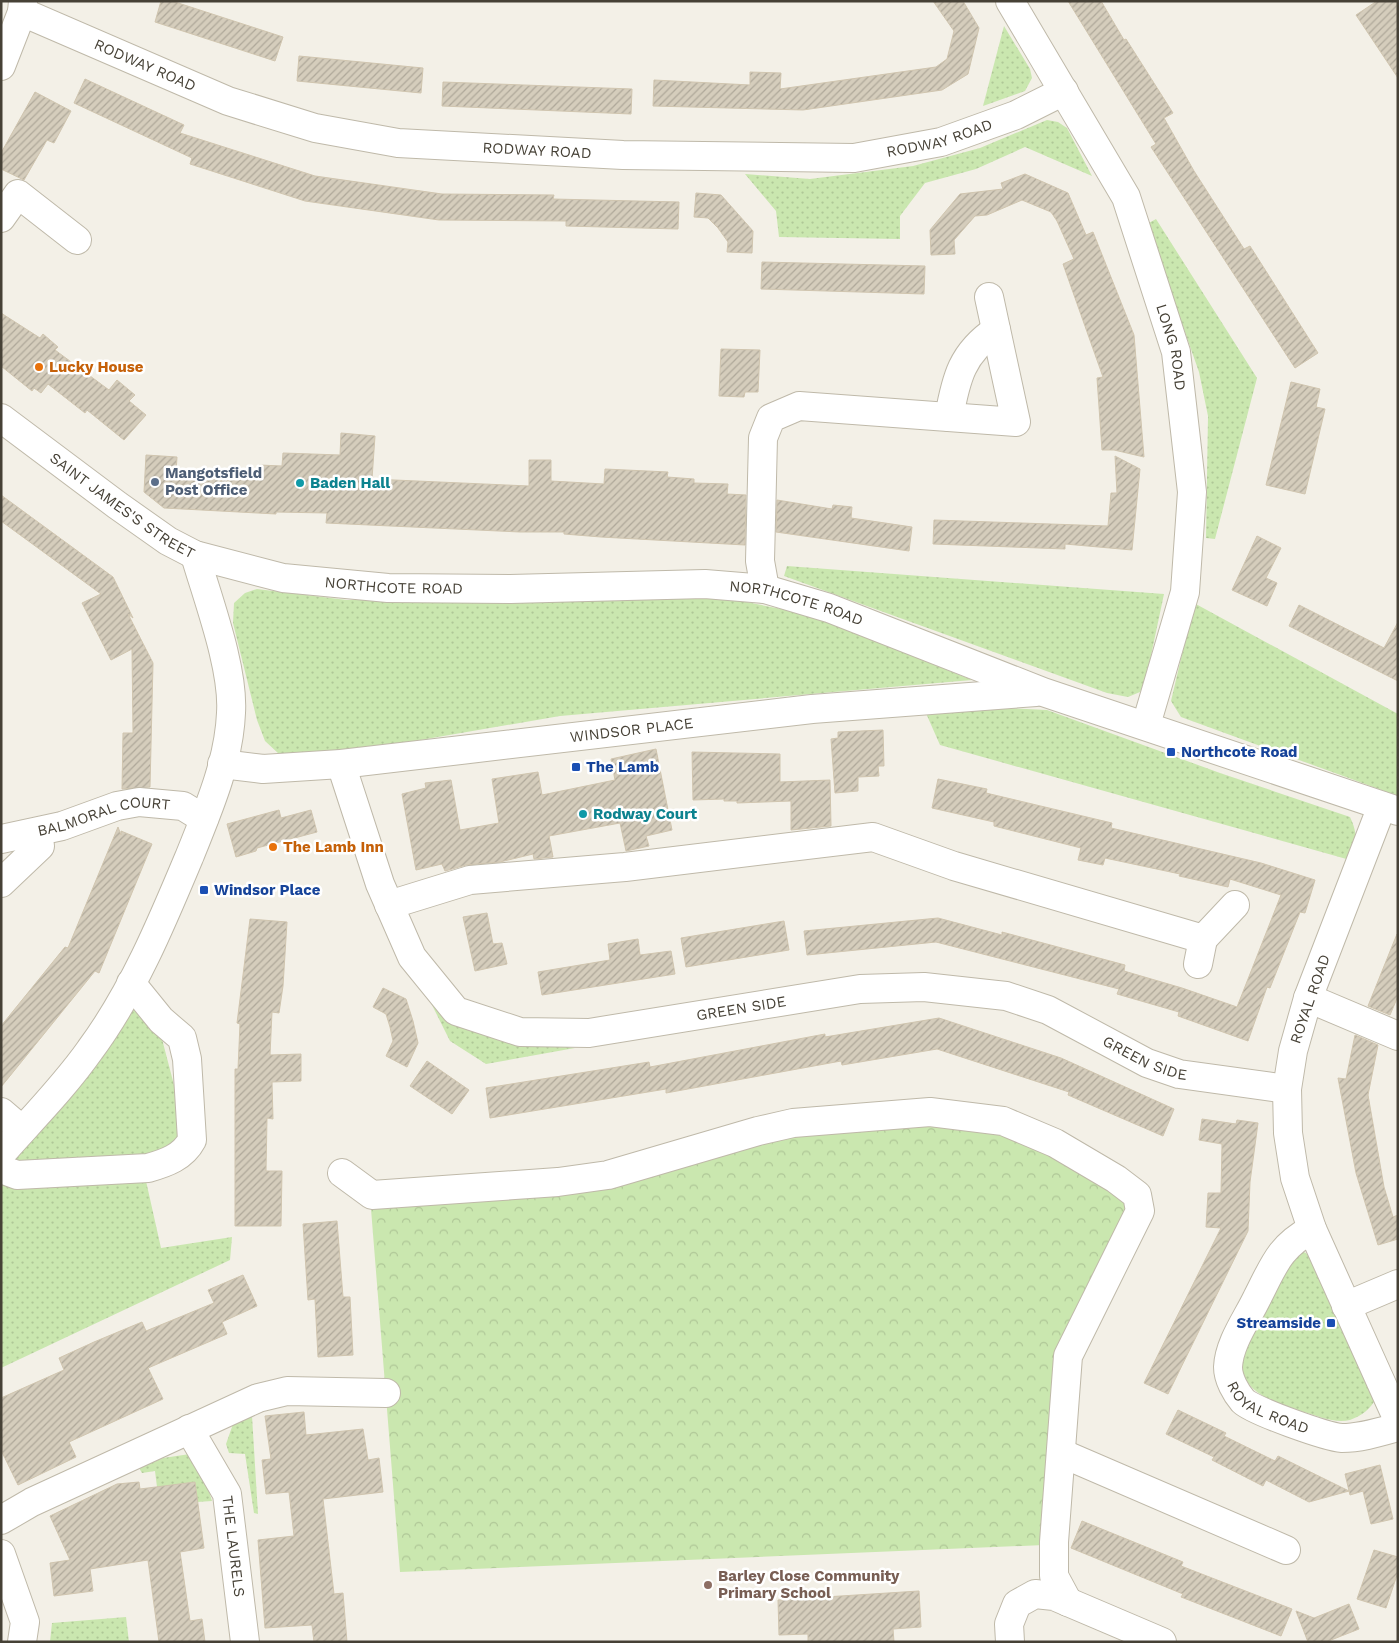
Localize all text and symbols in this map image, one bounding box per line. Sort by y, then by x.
street label: RODWAY ROAD [91,35,199,95]
street label: RODWAY ROAD [885,115,995,161]
street label: RODWAY ROAD [482,139,592,162]
street label: LONG ROAD [1152,302,1189,391]
place label: Lucky House [49,358,144,376]
marker: Lucky House [33,361,45,373]
street label: SAINT JAMES'S STREET [46,449,198,562]
place label: Mangotsfield Post Office [165,464,262,499]
place label: Baden Hall [310,474,390,492]
marker: Mangotsfield Post Office [149,476,161,488]
marker: Baden Hall [294,477,306,489]
street label: NORTHCOTE ROAD [324,573,463,598]
street label: NORTHCOTE ROAD [729,577,866,630]
street label: WINDSOR PLACE [569,714,694,746]
place label: Northcote Road [1181,743,1298,761]
marker: Northcote Road [1165,746,1177,758]
place label: The Lamb [586,758,659,776]
marker: The Lamb [570,761,582,773]
street label: BALMORAL COURT [36,793,171,840]
place label: Rodway Court [593,805,697,823]
marker: Rodway Court [577,808,589,820]
place label: The Lamb Inn [283,838,384,856]
marker: The Lamb Inn [267,841,279,853]
place label: Windsor Place [214,881,321,899]
marker: Windsor Place [198,884,210,896]
street label: ROYAL ROAD [1286,952,1334,1046]
street label: GREEN SIDE [695,992,787,1024]
street label: GREEN SIDE [1100,1032,1188,1084]
place label: Streamside [1236,1314,1321,1332]
marker: Streamside [1325,1317,1337,1329]
street label: ROYAL ROAD [1223,1378,1311,1438]
street label: THE LAURELS [218,1495,248,1598]
place label: Barley Close Community Primary School [718,1567,900,1602]
marker: Barley Close Community Primary School [702,1579,714,1591]

